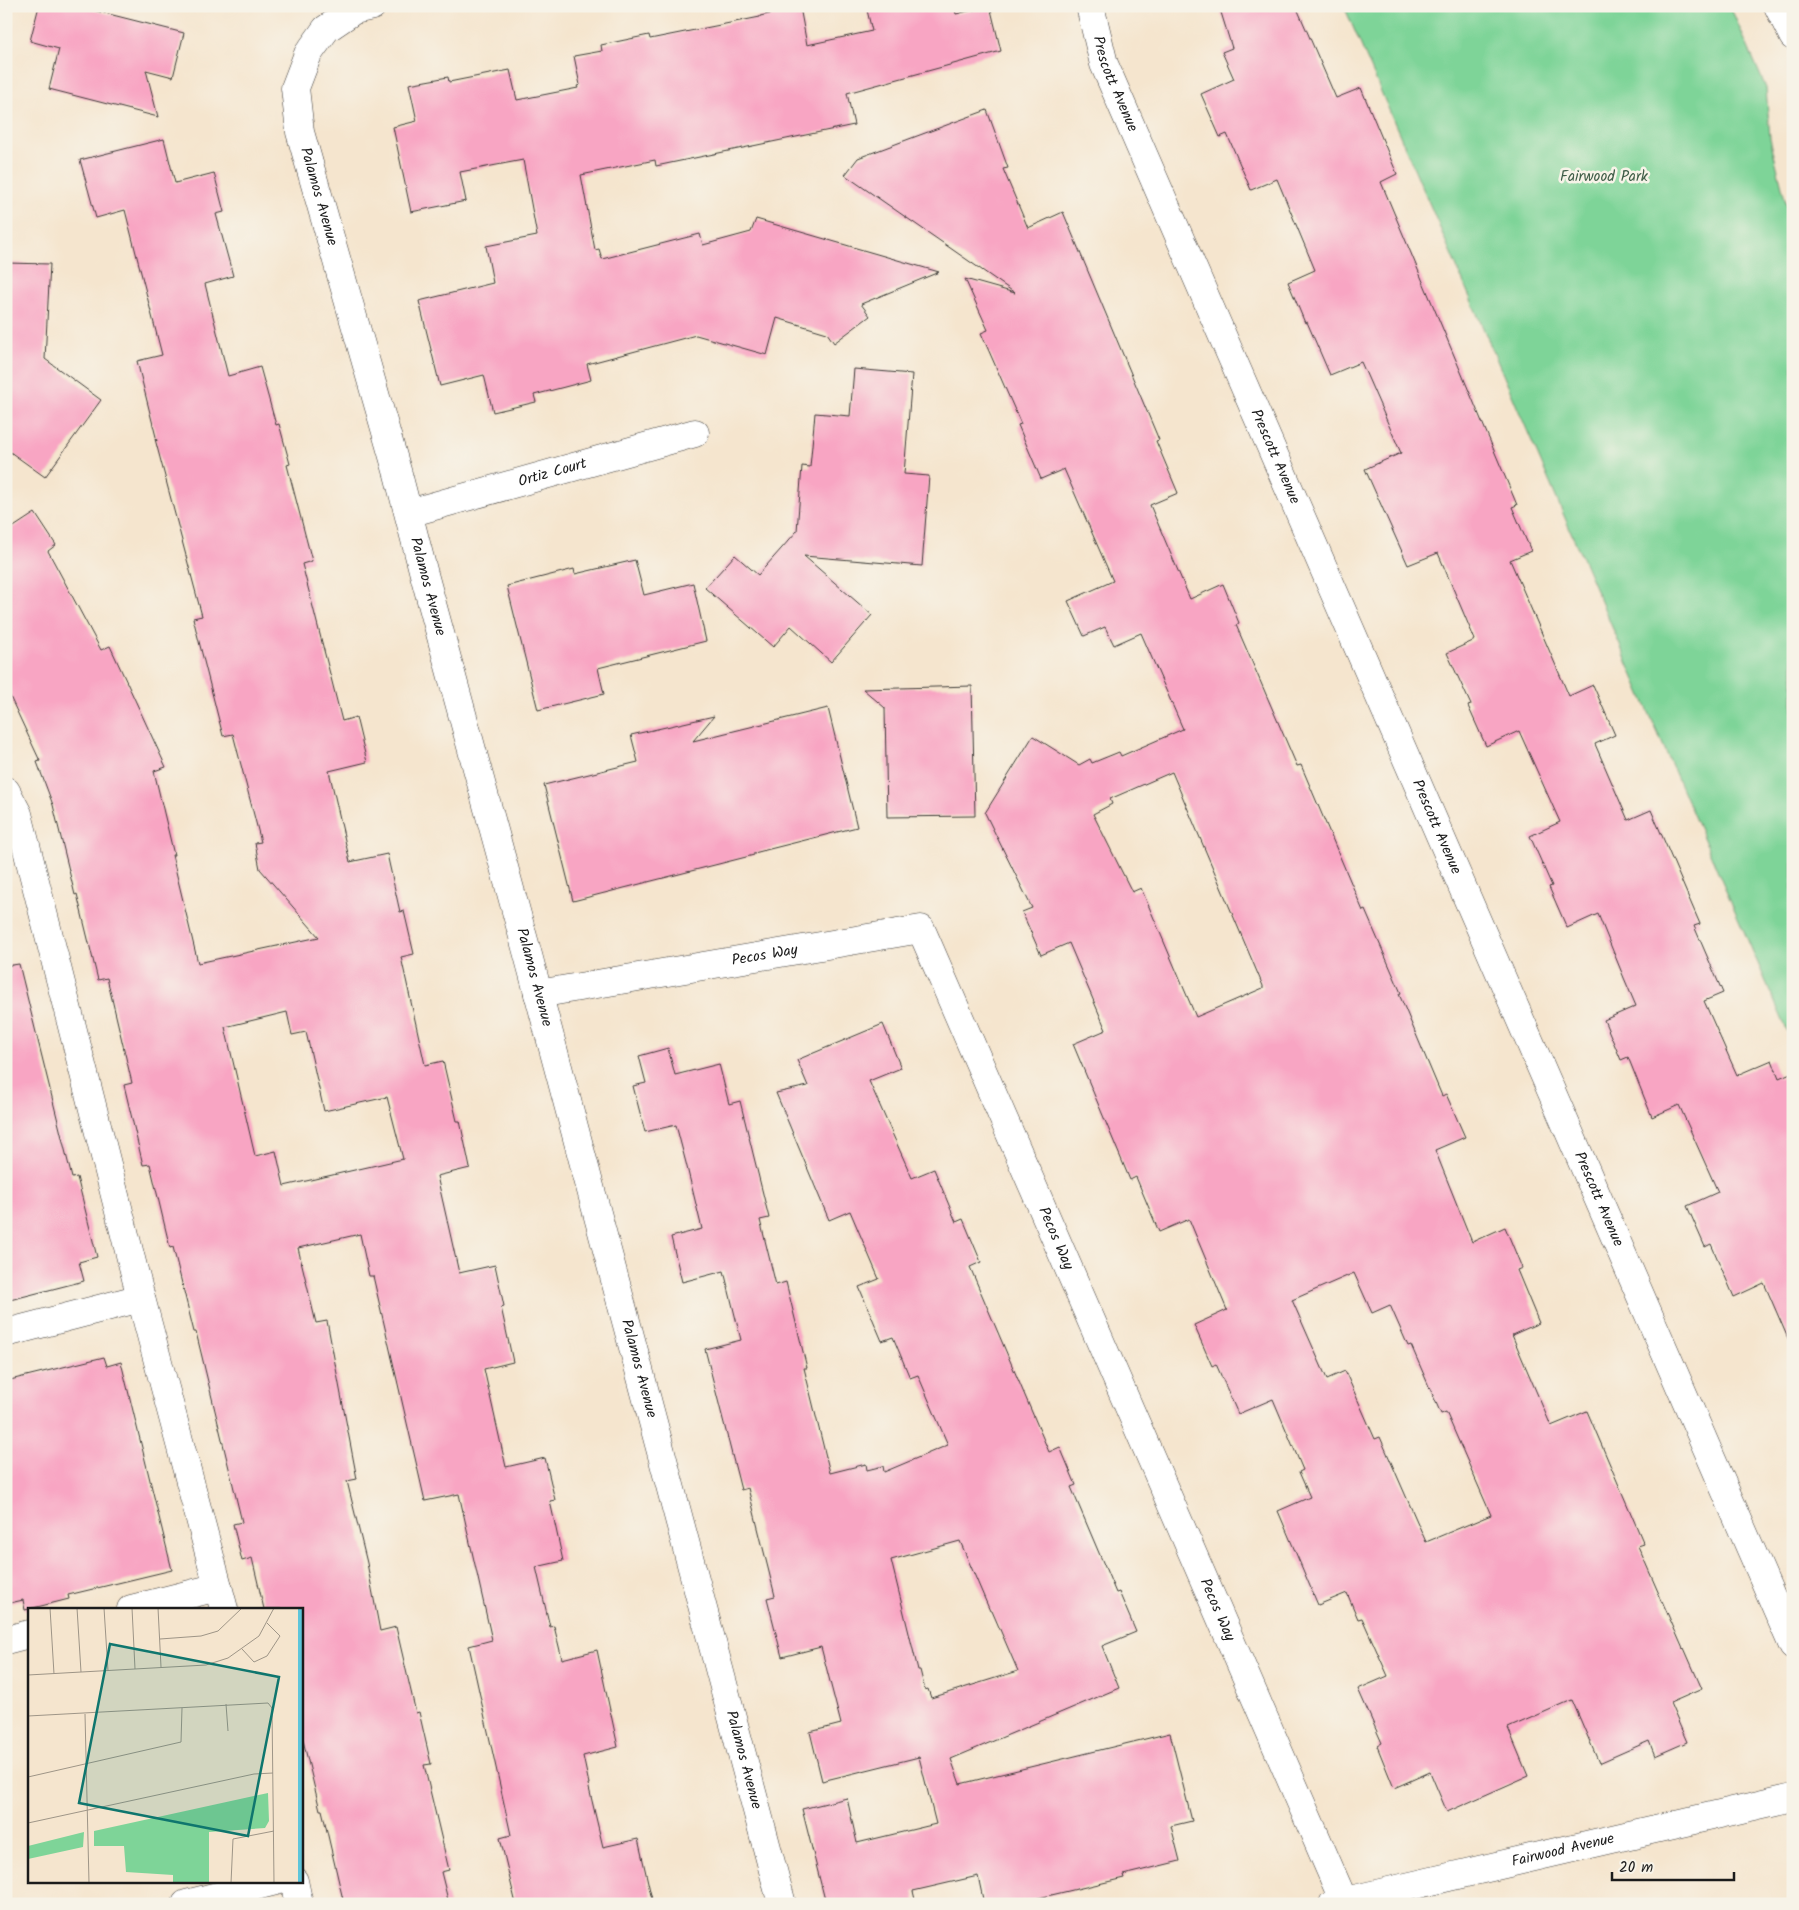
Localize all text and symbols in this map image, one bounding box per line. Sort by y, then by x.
street label: Prescott Avenue [1086,34,1144,136]
street label: Palamos Avenue [293,145,344,249]
park label: Fairwood Park [1560,165,1649,189]
street label: Prescott Avenue [1244,405,1306,508]
street label: Ortiz Court [516,452,590,494]
street label: Palamos Avenue [403,535,452,639]
street label: Prescott Avenue [1405,776,1468,879]
street label: Palamos Avenue [509,925,559,1030]
street label: Pecos Way [730,938,801,973]
street label: Prescott Avenue [1567,1148,1630,1251]
street label: Pecos Way [1031,1203,1080,1275]
street label: Palamos Avenue [614,1317,663,1421]
street label: Pecos Way [1193,1575,1242,1646]
inset map [28,1608,302,1882]
street label: Palamos Avenue [719,1708,768,1812]
street label: Fairwood Avenue [1509,1827,1617,1874]
scale bar [1612,1850,1734,1882]
text: 20 m [1619,1856,1653,1880]

